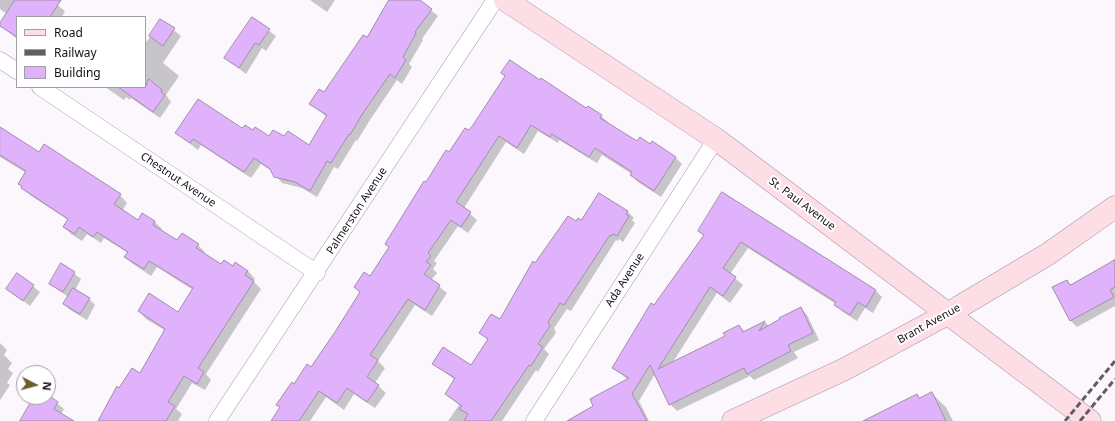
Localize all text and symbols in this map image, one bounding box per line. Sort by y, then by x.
legend [16,16,146,88]
text: Road [54,24,83,41]
text: Railway [54,44,97,61]
text: Building [54,64,101,81]
street label: Chestnut Avenue [138,150,218,210]
street label: Palmerston Avenue [324,165,390,257]
street label: St. Paul Avenue [766,175,838,233]
street label: Ada Avenue [603,251,647,309]
street label: Brant Avenue [895,301,963,347]
north arrow [16,365,56,405]
text: N [40,381,55,391]

